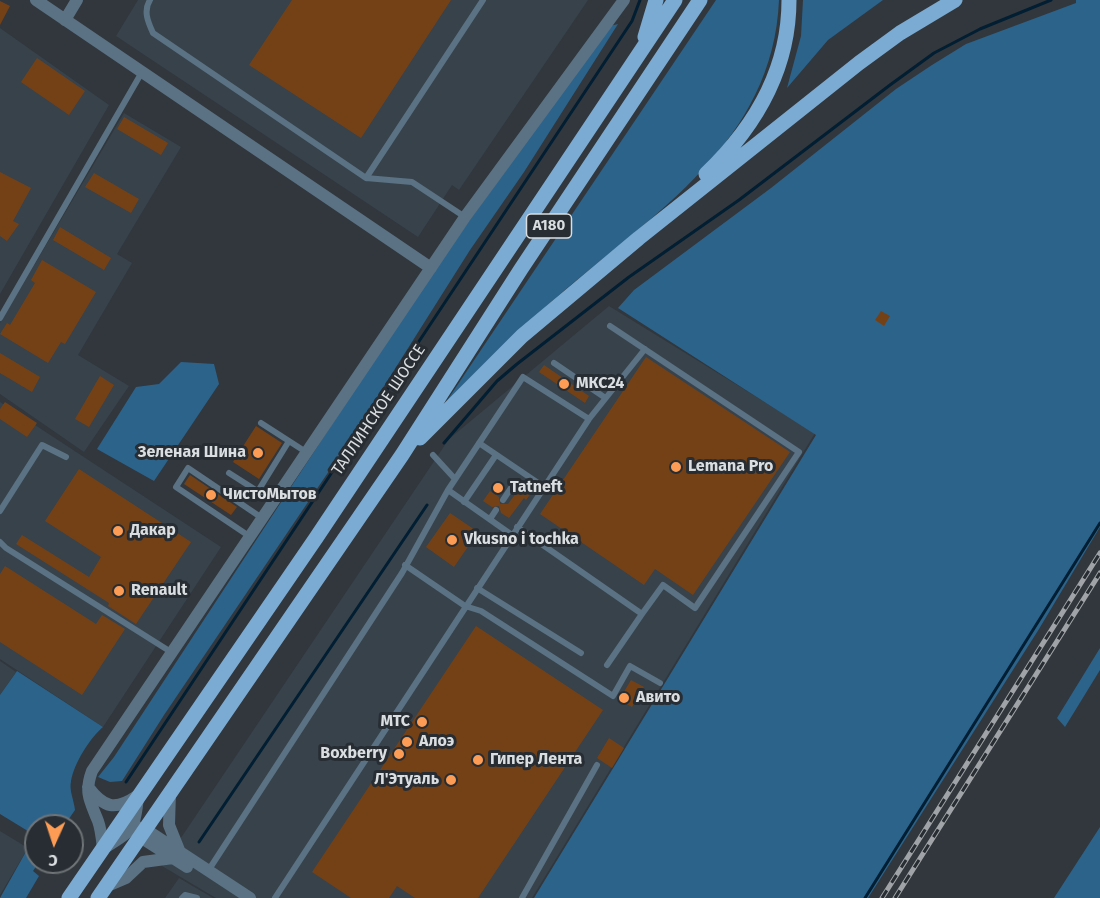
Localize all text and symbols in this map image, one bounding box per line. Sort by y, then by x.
road number: A180 [526,214,572,238]
street label: ТАЛЛИНСКОЕ ШОССЕ [328,341,430,479]
place label: МКС24 [576,374,624,394]
marker: МКС24 [557,377,571,391]
place label: Зеленая Шина [138,443,246,463]
marker: Зеленая Шина [251,446,265,460]
place label: Lemana Pro [688,457,773,477]
marker: Lemana Pro [669,460,683,474]
place label: Tatneft [510,478,563,498]
marker: Tatneft [491,481,505,495]
place label: ЧистоМытов [223,485,317,505]
marker: ЧистоМытов [204,488,218,502]
place label: Дакар [130,521,176,541]
marker: Дакар [111,524,125,538]
place label: Vkusno i tochka [464,530,579,550]
marker: Vkusno i tochka [445,533,459,547]
place label: Renault [131,581,188,601]
marker: Renault [112,584,126,598]
place label: Авито [636,688,680,708]
marker: Авито [617,691,631,705]
place label: МТС [380,712,410,732]
marker: МТС [415,715,429,729]
place label: Алоэ [419,732,454,752]
marker: Алоэ [400,735,414,749]
place label: Boxberry [320,744,387,764]
marker: Boxberry [392,747,406,761]
place label: Гипер Лента [490,750,582,770]
marker: Гипер Лента [471,753,485,767]
place label: Л'Этуаль [374,770,439,790]
marker: Л'Этуаль [444,773,458,787]
north arrow [24,814,84,874]
text: С [48,851,58,870]

